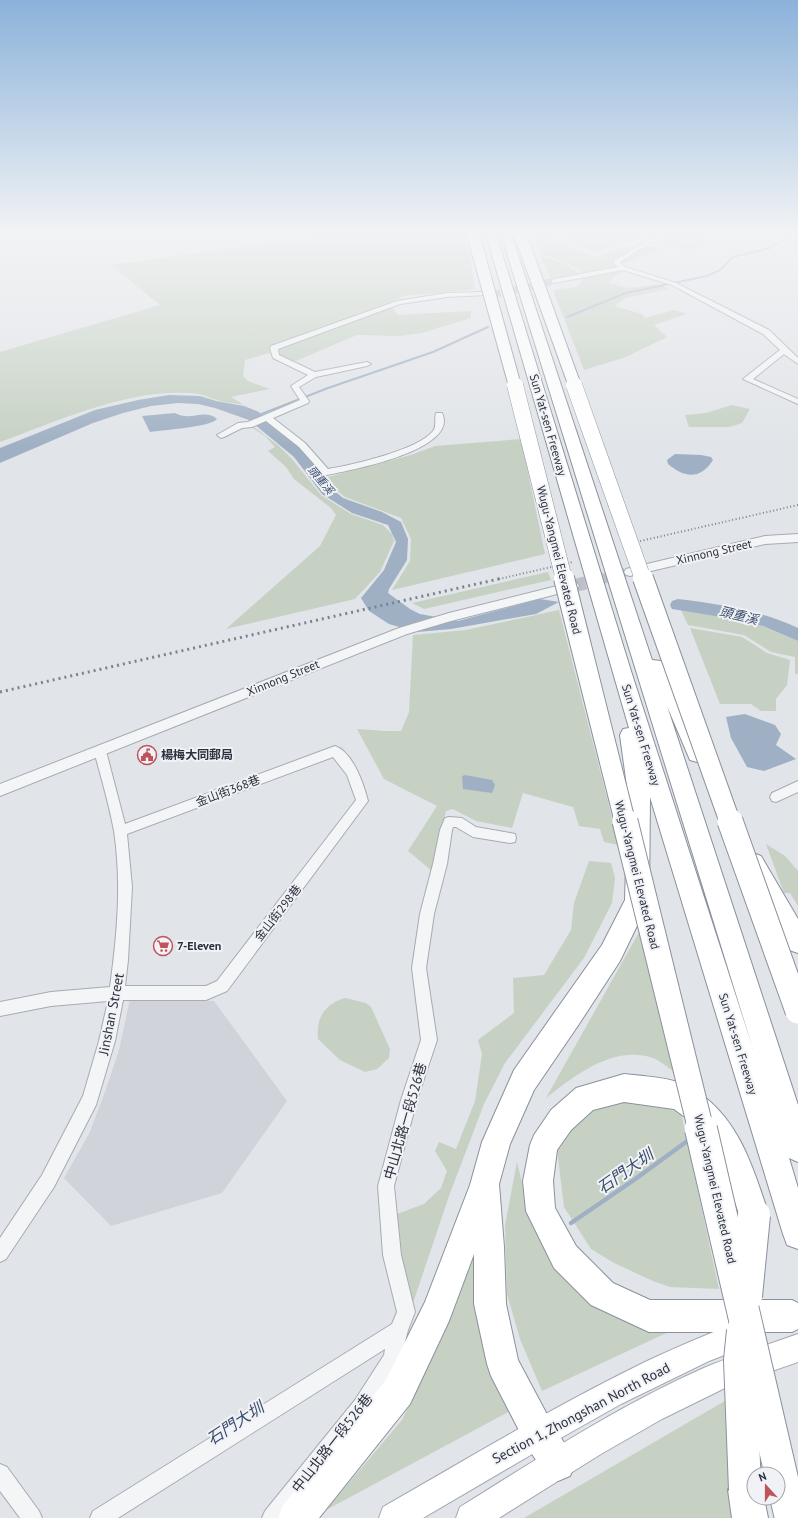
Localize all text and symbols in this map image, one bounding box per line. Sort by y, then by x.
street label: Sun Yat-sen Freeway [527,372,570,478]
water label: 頭重溪 [305,463,338,499]
street label: Wugu-Yangmei Elevated Road [534,484,585,636]
street label: Xinnong Street [675,536,753,567]
water label: 頭重溪 [718,603,762,629]
street label: Xinnong Street [244,656,321,699]
street label: Sun Yat-sen Freeway [619,682,664,788]
public building icon: 楊梅大同郵局 [136,744,158,766]
place label: 楊梅大同郵局 [161,747,233,762]
street label: 金山街368巷 [194,771,262,810]
street label: Wugu-Yangmei Elevated Road [612,799,663,951]
street label: 金山街298巷 [251,881,304,944]
supermarket icon: 7-Eleven [152,935,174,957]
place label: 7-Eleven [177,938,221,953]
street label: Jinshan Street [94,971,128,1058]
street label: Sun Yat-sen Freeway [716,991,761,1097]
street label: 中山北路一段526巷 [380,1060,430,1182]
street label: Wugu-Yangmei Elevated Road [691,1113,740,1265]
water label: 石門大圳 [593,1143,659,1198]
street label: Section 1, Zhongshan North Road [489,1358,673,1468]
street label: 中山北路一段526巷 [288,1390,376,1496]
water label: 石門大圳 [203,1396,269,1449]
north arrow [746,1466,786,1506]
text: N [757,1469,768,1484]

